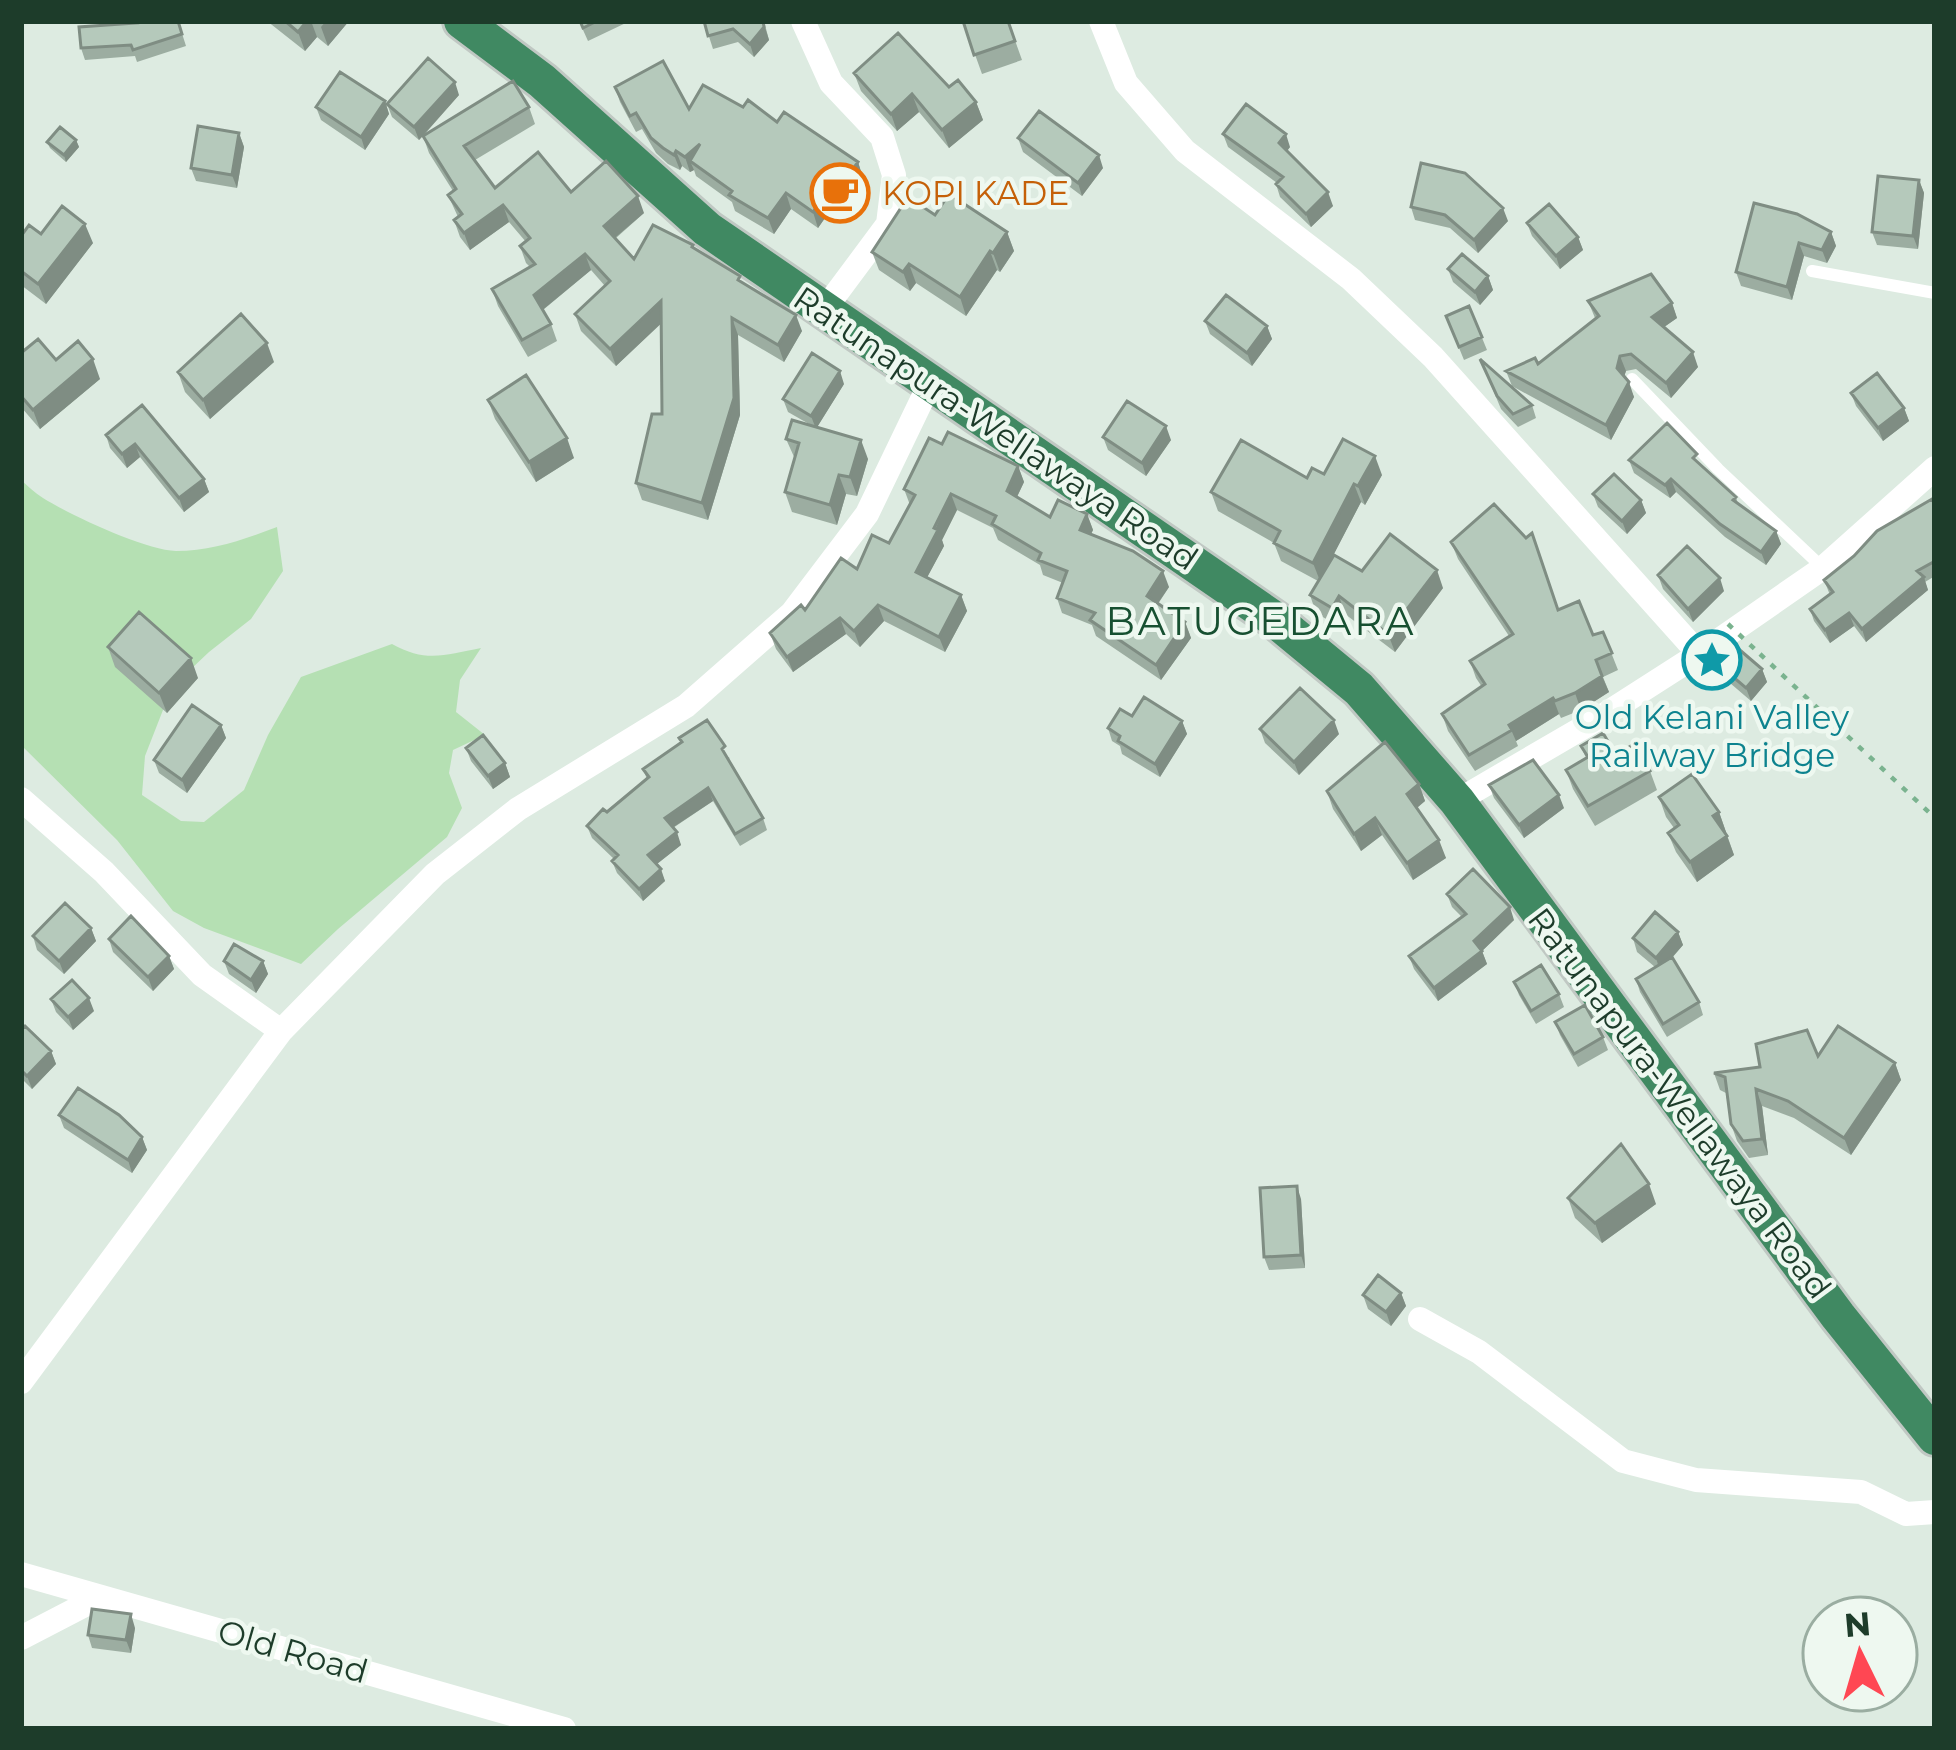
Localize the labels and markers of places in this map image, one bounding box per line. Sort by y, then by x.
cafe icon: KOPI KADE [809,162,871,224]
place label: KOPI KADE [882,173,1069,213]
place icon: Old Kelani Valley Railway Bridge [1681,629,1743,691]
place label: Old Kelani Valley Railway Bridge [1575,697,1849,775]

